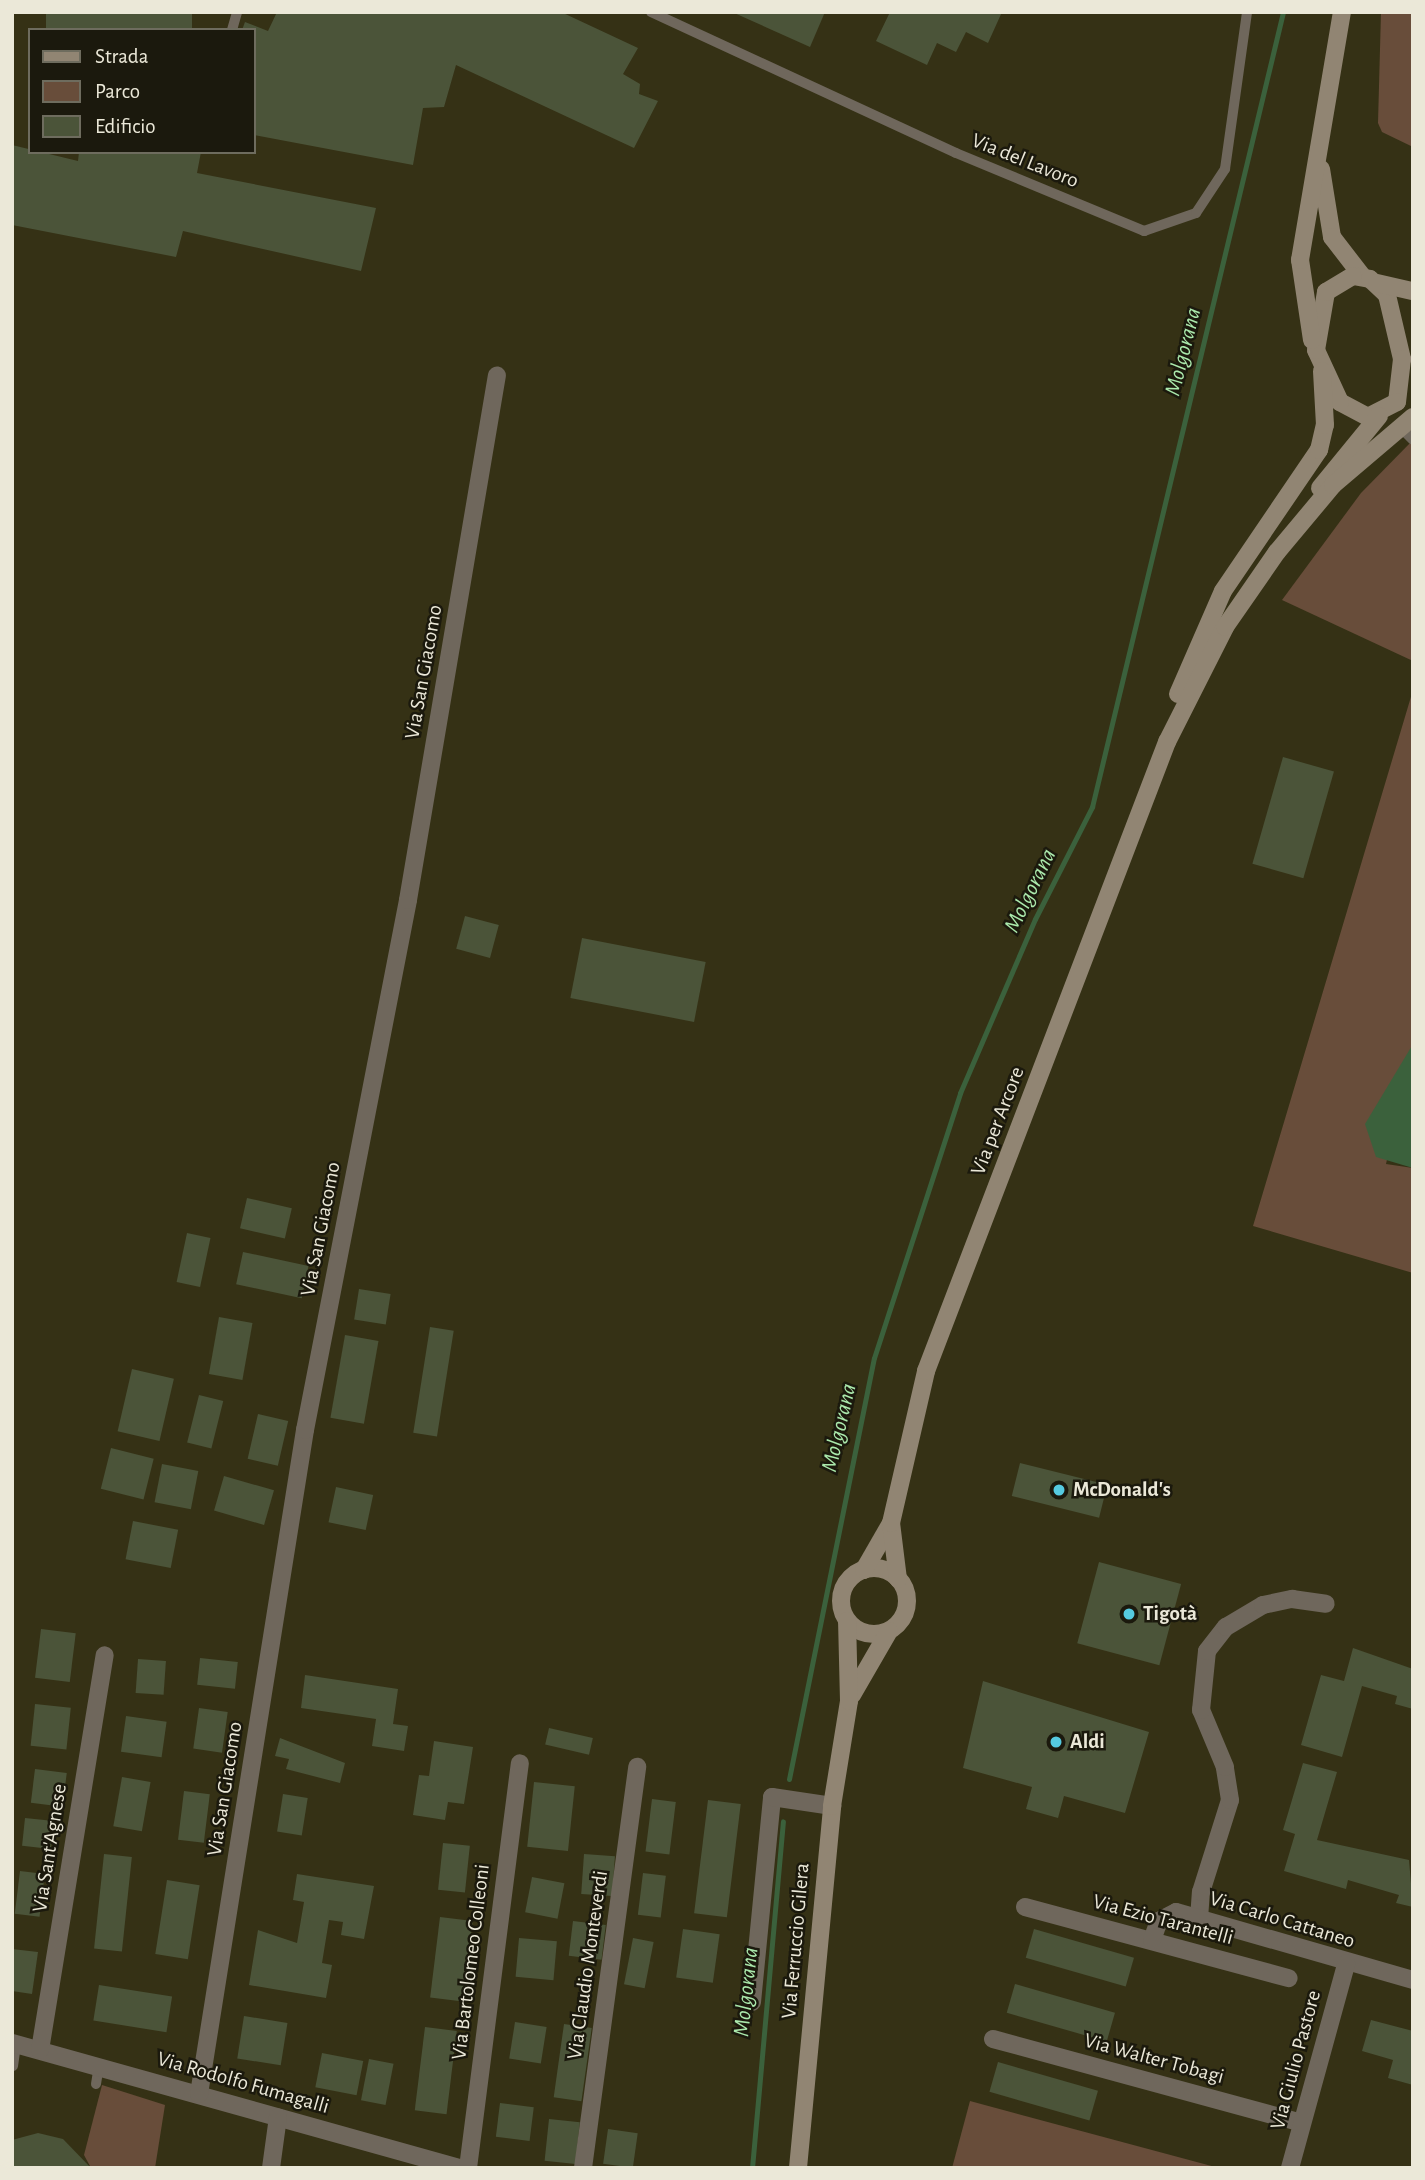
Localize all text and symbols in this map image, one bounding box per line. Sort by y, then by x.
legend [28,28,256,154]
text: Strada [95,46,148,67]
text: Parco [95,81,140,102]
text: Edificio [95,116,156,137]
street label: Via del Lavoro [968,128,1082,194]
water label: Molgorana [1160,305,1208,399]
street label: Via San Giacomo [400,603,448,741]
water label: Molgorana [999,845,1063,937]
street label: Via per Arcore [966,1063,1030,1179]
street label: Via San Giacomo [296,1160,346,1298]
water label: Molgorana [816,1381,864,1475]
place label: McDonald's [1073,1477,1171,1503]
marker: McDonald's [1051,1482,1067,1498]
place label: Tigotà [1143,1601,1197,1627]
marker: Tigotà [1121,1606,1137,1622]
street label: Via San Giacomo [202,1720,248,1858]
place label: Aldi [1070,1729,1105,1755]
marker: Aldi [1048,1734,1064,1750]
street label: Via Sant'Agnese [27,1782,73,1914]
street label: Via Ferruccio Gilera [777,1862,815,2020]
street label: Via Bartolomeo Colleoni [447,1863,495,2061]
street label: Via Claudio Monteverdi [562,1869,614,2061]
street label: Via Carlo Cattaneo [1206,1886,1358,1954]
street label: Via Ezio Tarantelli [1090,1889,1236,1951]
water label: Molgorana [729,1946,765,2038]
street label: Via Giulio Pastore [1265,1988,1327,2132]
street label: Via Walter Tobagi [1081,2028,1227,2090]
street label: Via Rodolfo Fumagalli [154,2046,332,2120]

